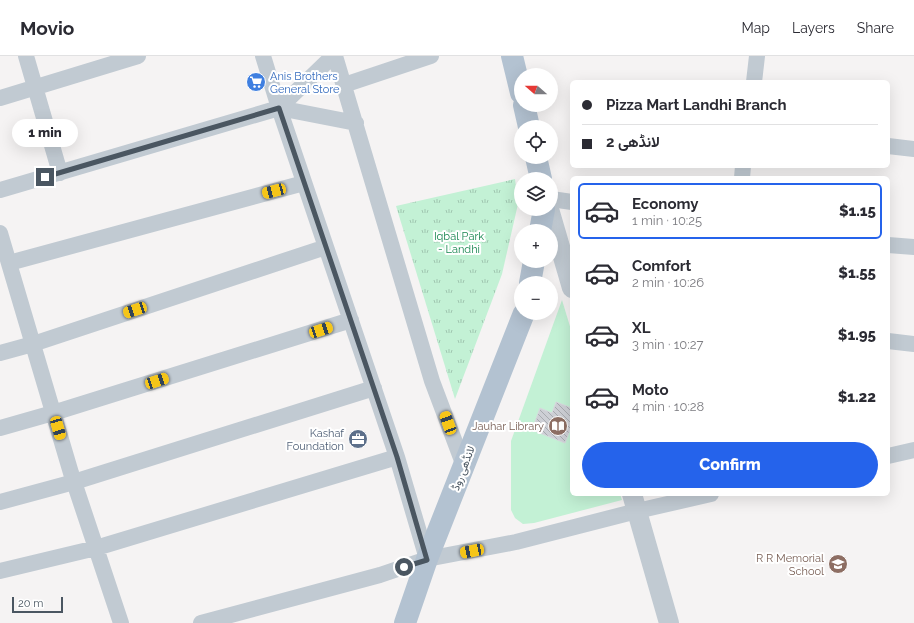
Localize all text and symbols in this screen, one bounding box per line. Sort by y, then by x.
text: Movio [20,17,74,39]
text: Map [742,20,770,36]
text: Layers [792,20,835,36]
text: Share [857,20,894,36]
north arrow [514,68,558,112]
map controls [514,68,558,320]
place label: Anis Brothers General Store [270,70,340,96]
supermarket icon: Anis Brothers General Store [245,71,267,93]
text: Pizza Mart Landhi Branch [606,96,787,114]
callout: 1 min [12,119,78,147]
button: locate [514,120,558,164]
text: 1 min [28,125,62,140]
text: لانڈھی 2 [606,133,660,151]
route end [36,168,54,186]
button: layers [514,172,558,216]
car [261,182,287,200]
icon: car [584,193,620,229]
text: Economy [632,195,699,213]
text: $1.15 [839,202,876,220]
text: 1 min · 10:25 [632,213,702,228]
button: + [514,224,558,268]
park label: Iqbal Park - Landhi [434,230,484,256]
icon: car [584,255,620,291]
text: Comfort [632,257,691,275]
text: $1.55 [838,264,876,282]
text: 2 min · 10:26 [632,275,704,290]
button: − [514,276,558,320]
car [122,301,148,319]
icon: car [584,317,620,353]
text: XL [632,319,650,337]
car [308,321,334,339]
text: $1.95 [838,326,876,344]
text: 3 min · 10:27 [632,337,703,352]
car [144,372,170,390]
icon: car [584,379,620,415]
text: Moto [632,381,669,399]
text: $1.22 [838,388,876,406]
text: 4 min · 10:28 [632,399,704,414]
car [438,410,458,436]
car [49,415,67,441]
library icon: Jauhar Library [547,415,569,437]
place label: Jauhar Library [472,420,544,433]
place label: Kashaf Foundation [287,427,344,453]
office icon: Kashaf Foundation [347,428,369,450]
button: Confirm [582,442,878,488]
street label: لانڈھی روڈ [449,444,478,492]
car [459,543,485,559]
place label: R R Memorial School [756,552,824,578]
school or university icon: R R Memorial School [827,553,849,575]
route start [395,558,413,576]
scale bar [12,595,63,614]
text: 20 m [18,597,43,610]

